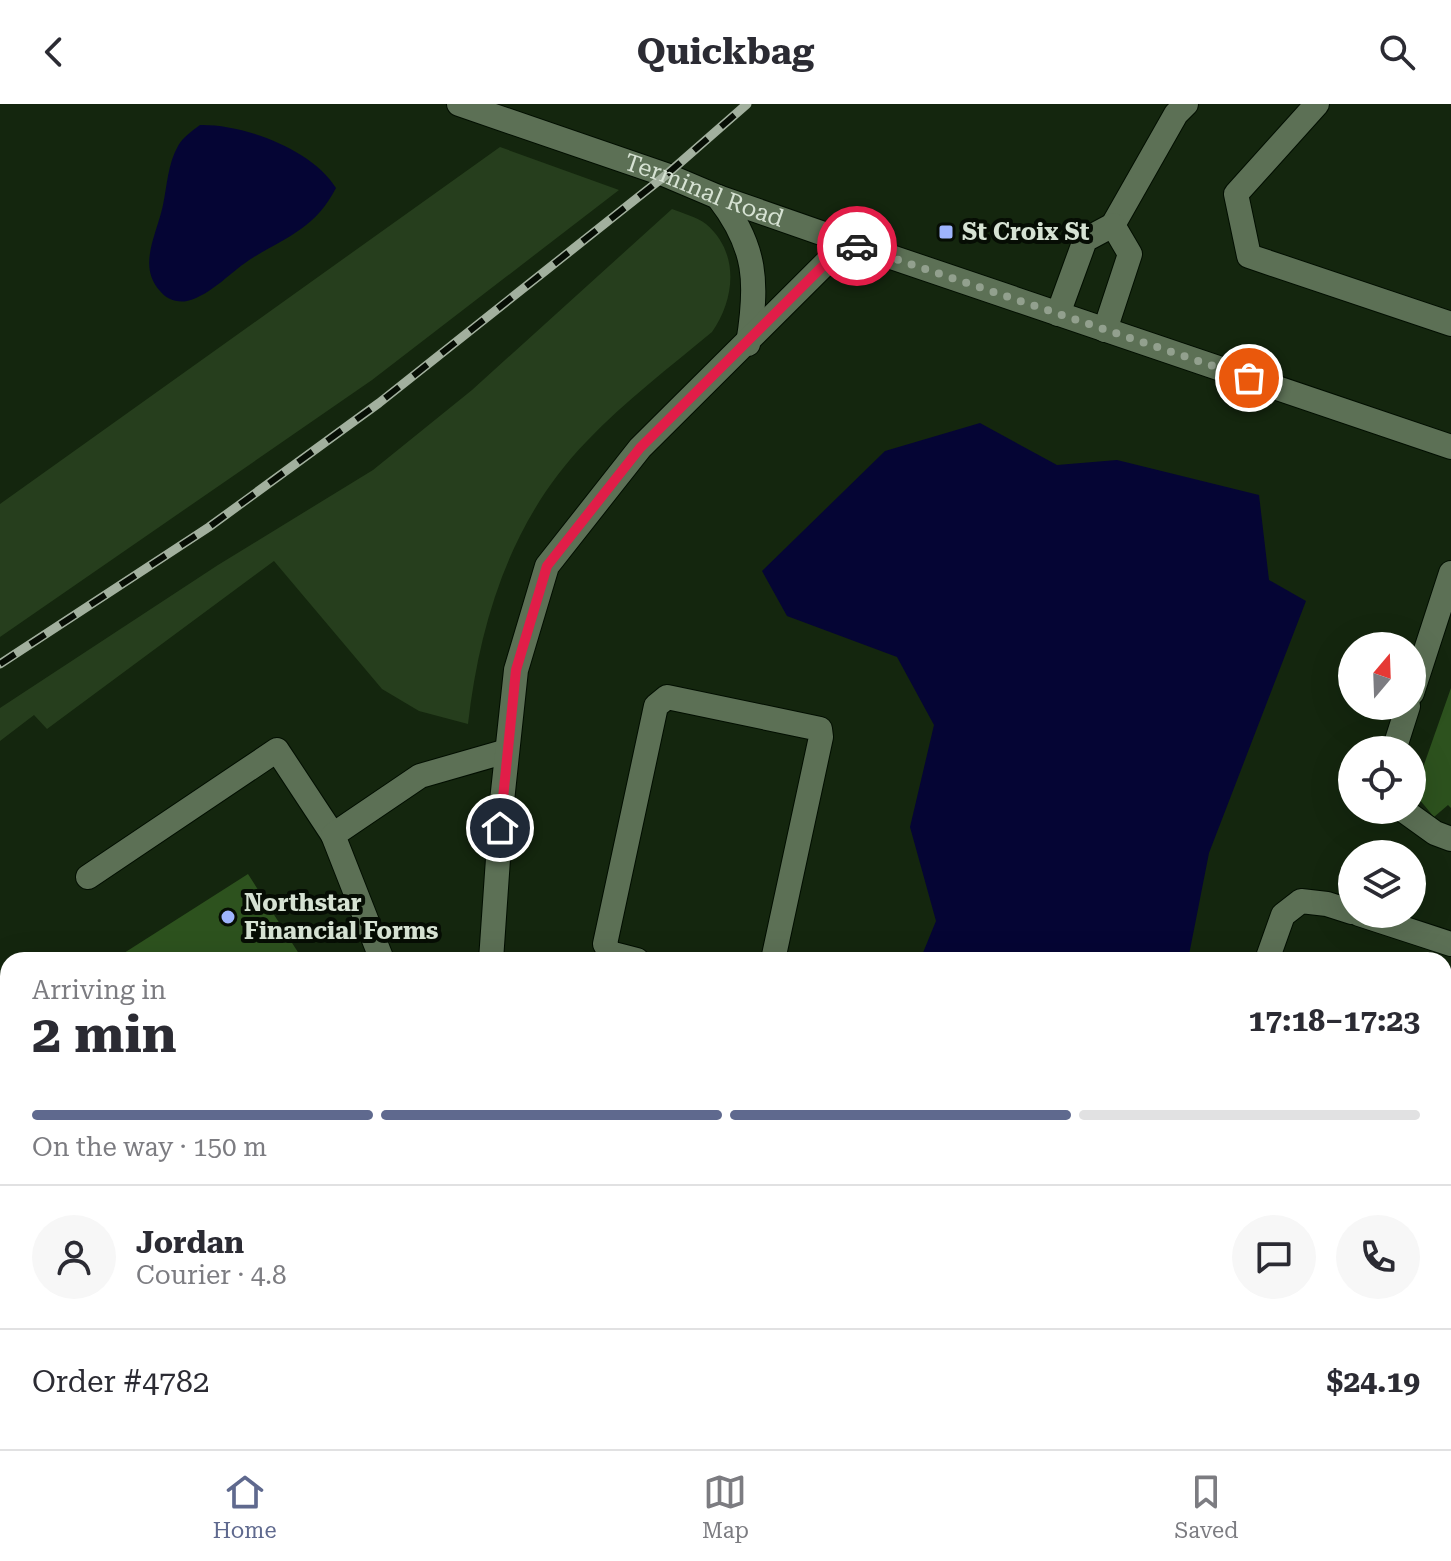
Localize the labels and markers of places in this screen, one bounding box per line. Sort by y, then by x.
place label: St Croix St [962,218,1090,246]
marker: St Croix St [937,223,955,241]
pin [1215,344,1283,412]
pin [466,794,534,862]
place label: Northstar Financial Forms [244,889,439,945]
marker: Northstar Financial Forms [219,908,237,926]

